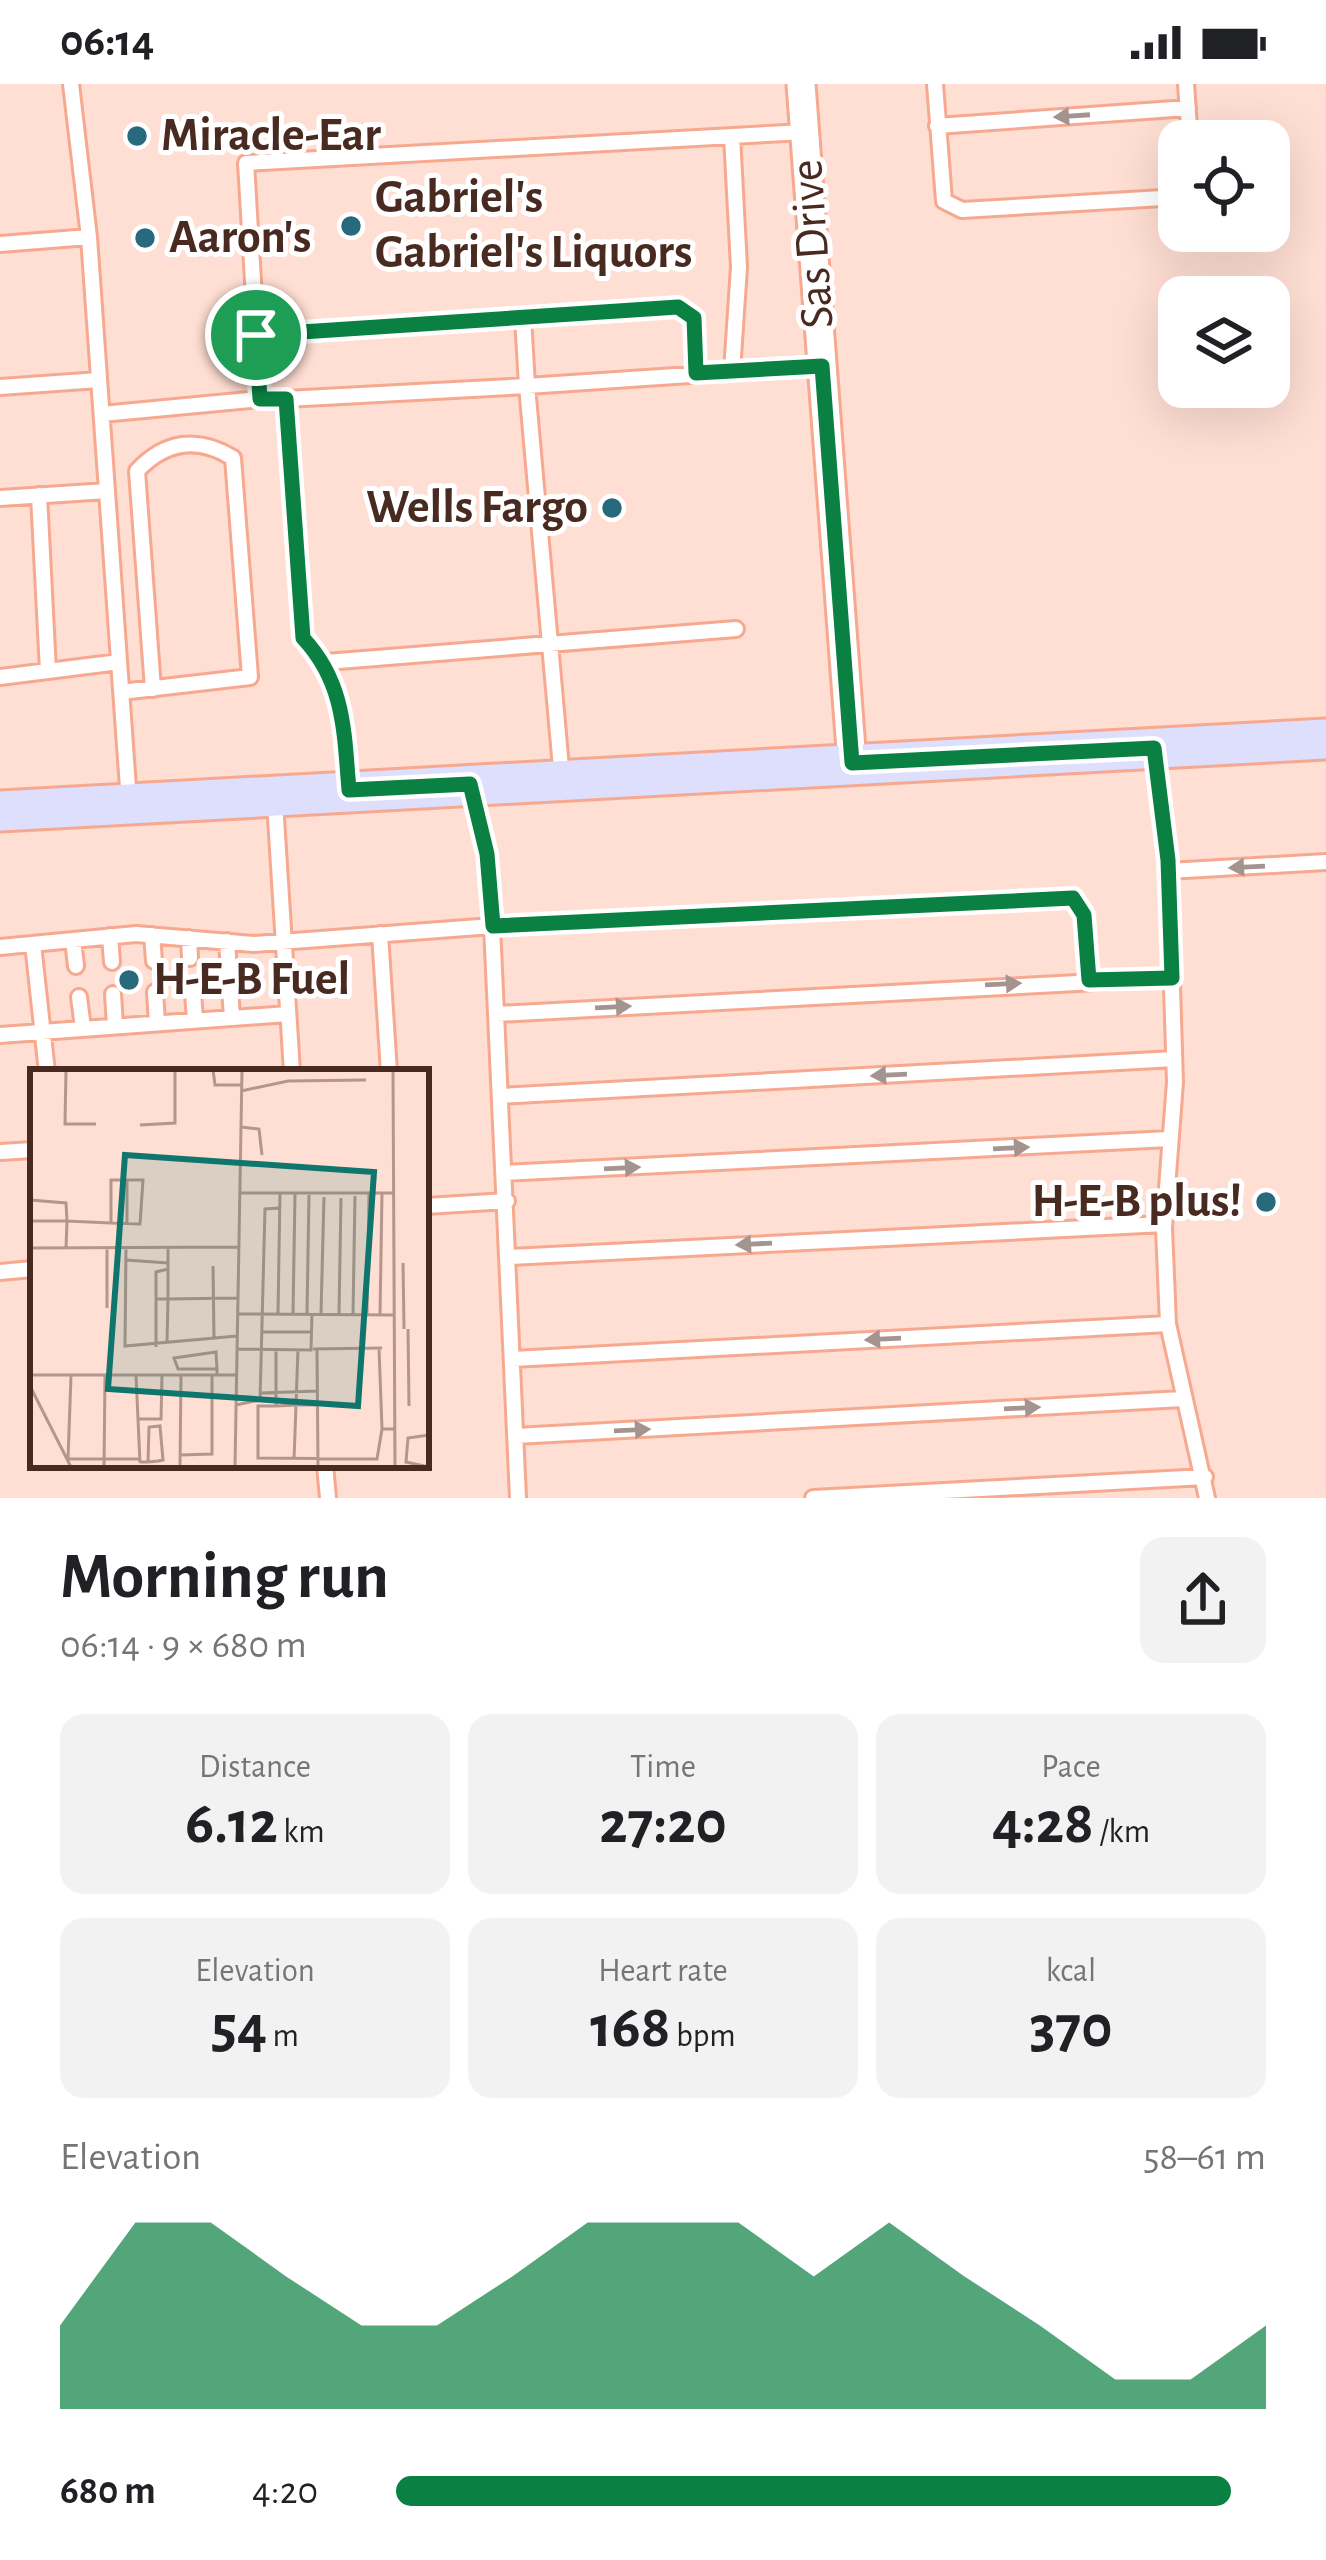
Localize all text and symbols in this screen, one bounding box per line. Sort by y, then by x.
text: 06:14 [60,19,154,64]
one-way arrow [1052,107,1090,126]
place label: Miracle-Ear [161,112,381,160]
map controls [1158,120,1290,408]
button: locate [1158,120,1290,252]
marker: Miracle-Ear [124,123,150,149]
street label: Sas Drive [783,158,843,330]
place label: Gabriel's Gabriel's Liquors [375,174,692,277]
marker: Gabriel's Gabriel's Liquors [338,213,364,239]
place label: Aaron's [169,214,311,262]
marker: Aaron's [132,225,158,251]
button: layers [1158,276,1290,408]
pin [205,284,307,386]
icon: arrive [223,302,289,368]
place label: Wells Fargo [366,484,588,532]
marker: Wells Fargo [599,495,625,521]
one-way arrow [1227,858,1265,877]
place label: H-E-B Fuel [153,956,350,1004]
marker: H-E-B Fuel [116,967,142,993]
one-way arrow [985,975,1022,994]
one-way arrow [595,998,633,1017]
one-way arrow [869,1066,907,1085]
inset map [30,1069,429,1468]
one-way arrow [993,1139,1030,1158]
one-way arrow [604,1158,642,1177]
place label: H-E-B plus! [1032,1178,1242,1226]
marker: H-E-B plus! [1253,1189,1279,1215]
one-way arrow [734,1235,772,1254]
one-way arrow [863,1330,901,1349]
one-way arrow [1004,1398,1041,1417]
one-way arrow [614,1420,652,1439]
button: share [1140,1537,1266,1663]
text: Morning run [60,1544,389,1610]
text: 06:14 · 9 × 680 m [60,1626,307,1665]
text: Distance [199,1751,311,1784]
text: Time [630,1751,696,1784]
text: Pace [1041,1751,1101,1784]
text: 6.12 [185,1794,278,1854]
text: 27:20 [599,1794,727,1854]
text: 4:28 [992,1794,1094,1854]
text: km [278,1816,325,1849]
text: /km [1094,1816,1150,1849]
text: Elevation [195,1955,315,1988]
text: Heart rate [598,1955,728,1988]
text: kcal [1046,1955,1096,1988]
text: 54 [211,1998,267,2058]
text: 168 [590,1998,670,2058]
text: 370 [1029,1998,1113,2058]
text: m [267,2020,299,2053]
text: bpm [670,2020,736,2053]
text: Elevation [60,2138,201,2177]
text: 58–61 m [1143,2138,1266,2177]
text: 680 m [60,2472,156,2511]
text: 4:20 [252,2472,318,2511]

